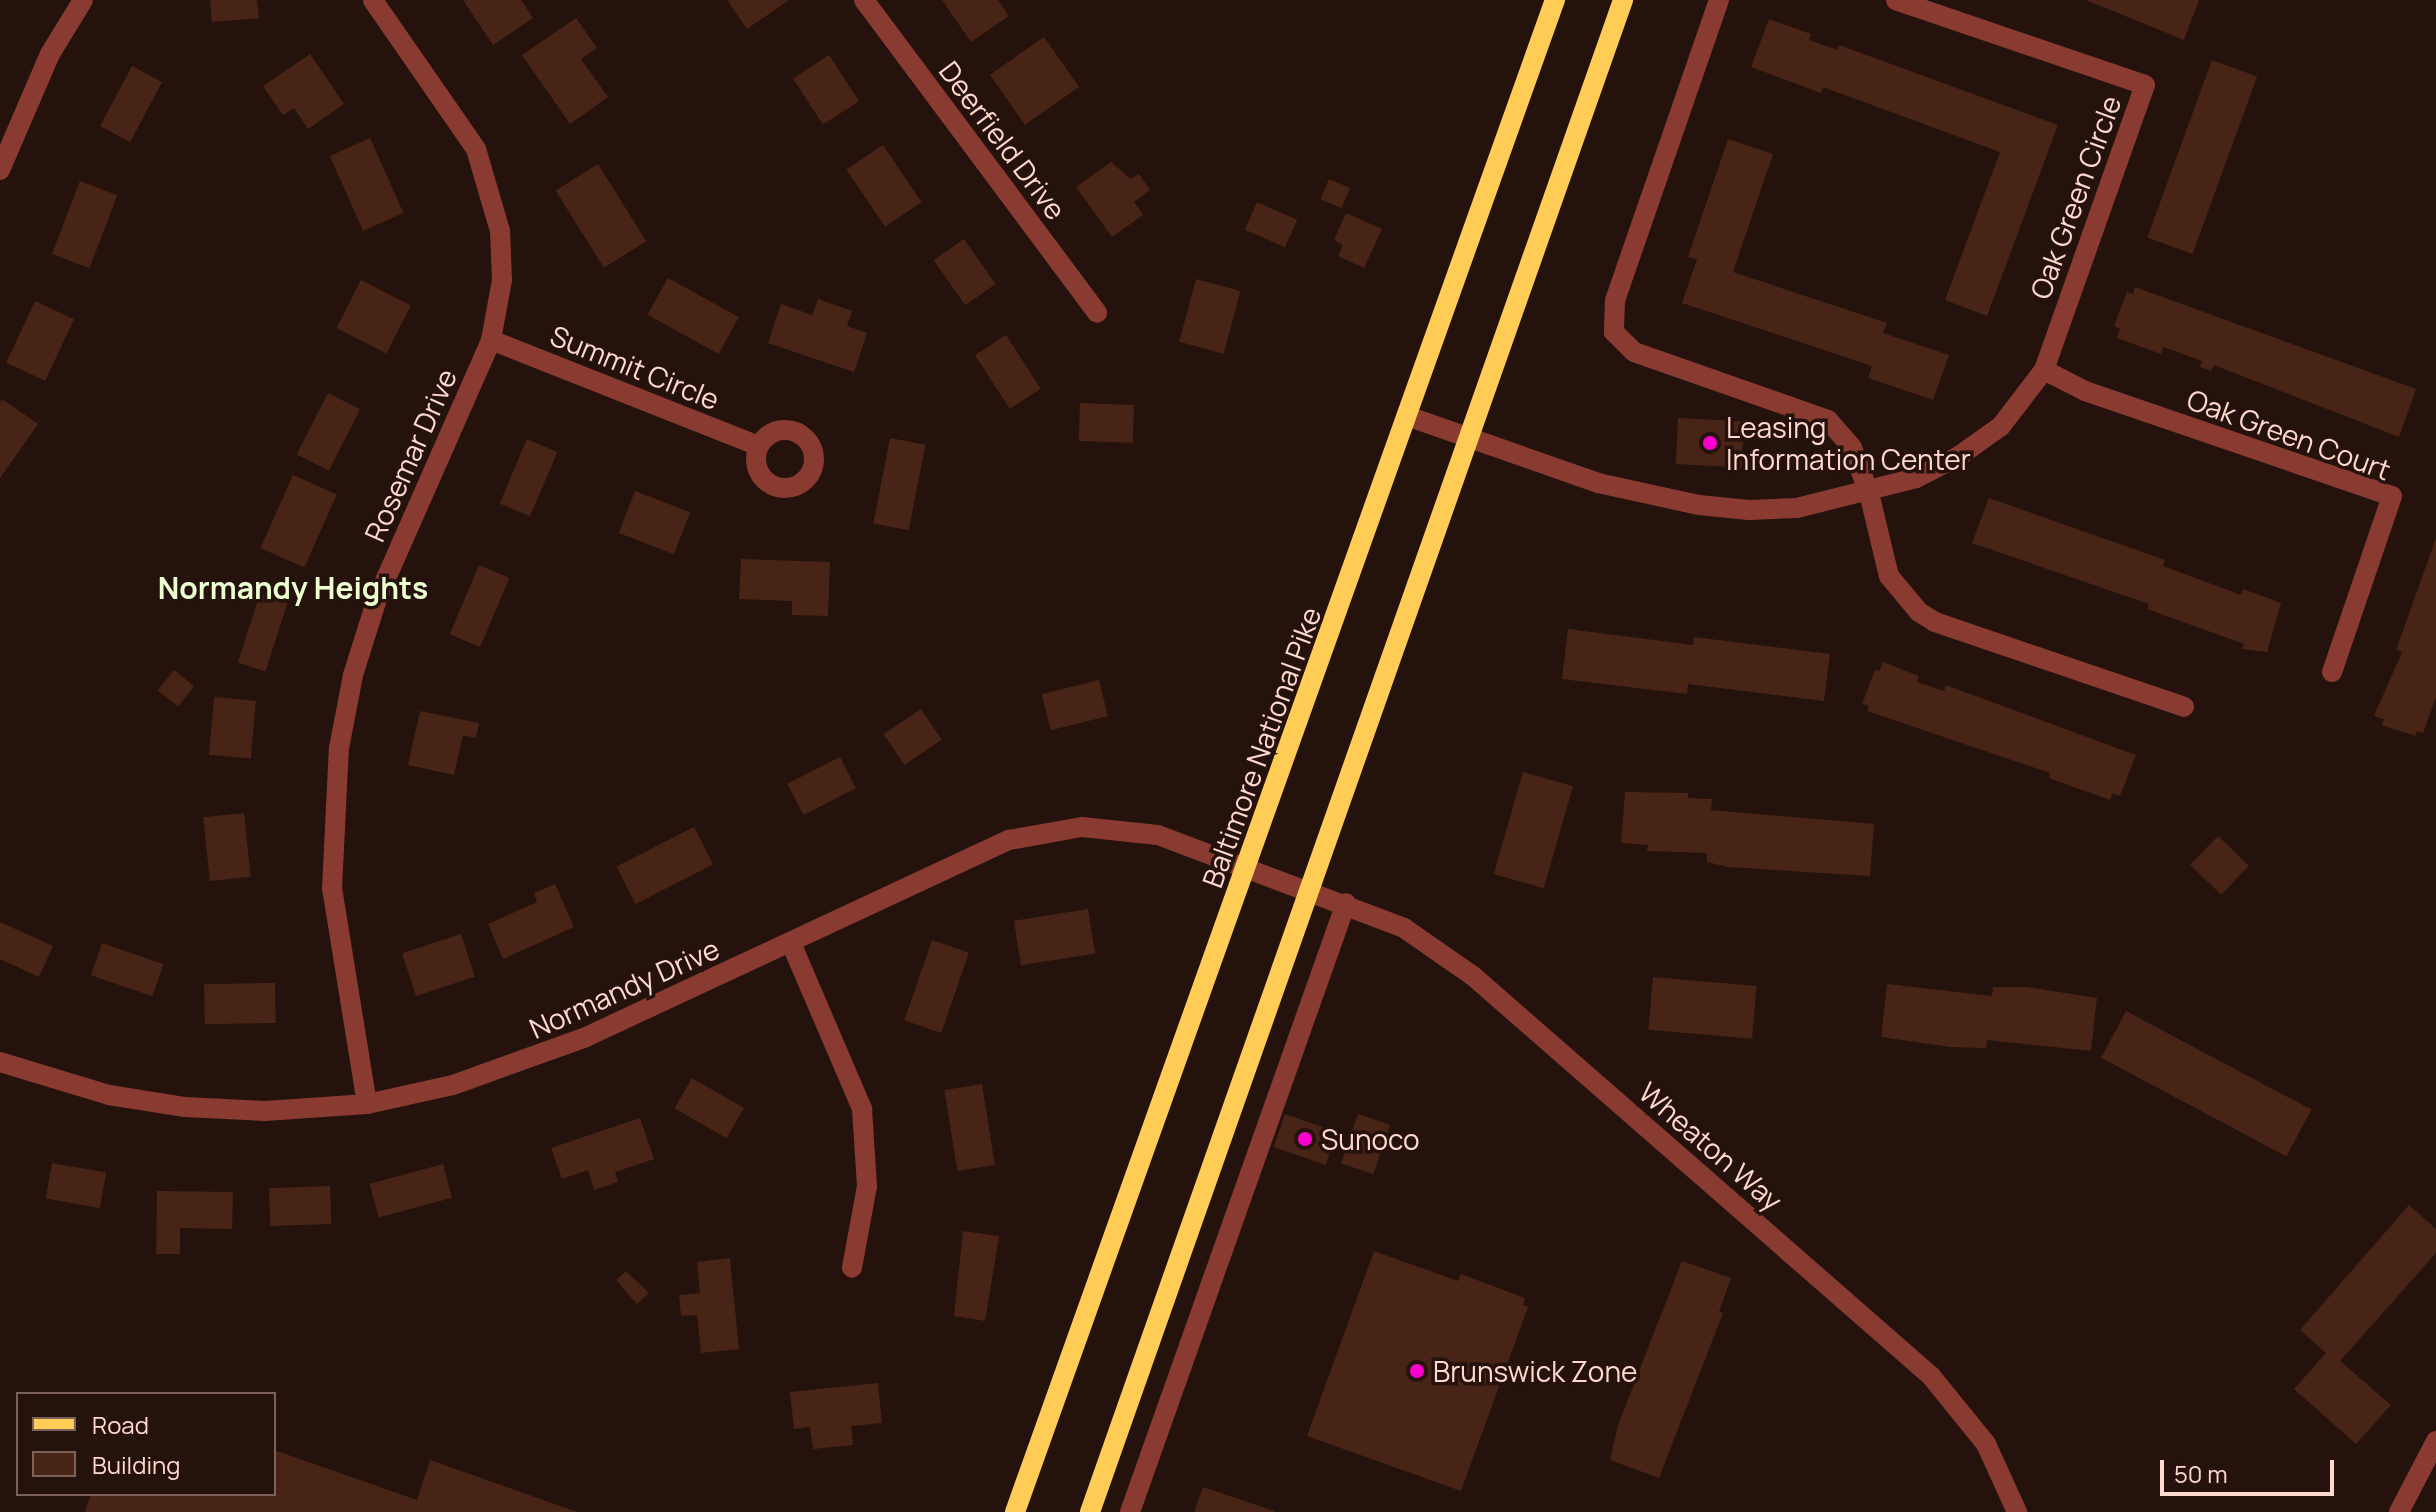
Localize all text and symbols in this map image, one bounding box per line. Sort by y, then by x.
street label: Deerfield Drive [933,54,1073,226]
street label: Oak Green Circle [2023,91,2127,303]
street label: Summit Circle [546,318,724,416]
street label: Rosemar Drive [357,364,463,546]
street label: Oak Green Court [2183,382,2395,486]
place label: Leasing Information Center [1726,410,1971,476]
marker: Leasing Information Center [1701,434,1719,452]
district label: Normandy Heights [158,570,428,606]
street label: Baltimore National Pike [1195,602,1327,892]
street label: Normandy Drive [524,931,724,1045]
street label: Wheaton Way [1633,1075,1789,1217]
place label: Sunoco [1321,1122,1420,1156]
marker: Sunoco [1296,1130,1314,1148]
place label: Brunswick Zone [1433,1354,1637,1388]
marker: Brunswick Zone [1408,1362,1426,1380]
legend [16,1392,276,1496]
text: Road [92,1408,149,1441]
scale bar [2164,1444,2338,1494]
text: Building [92,1448,180,1481]
text: 50 m [2174,1457,2228,1490]

